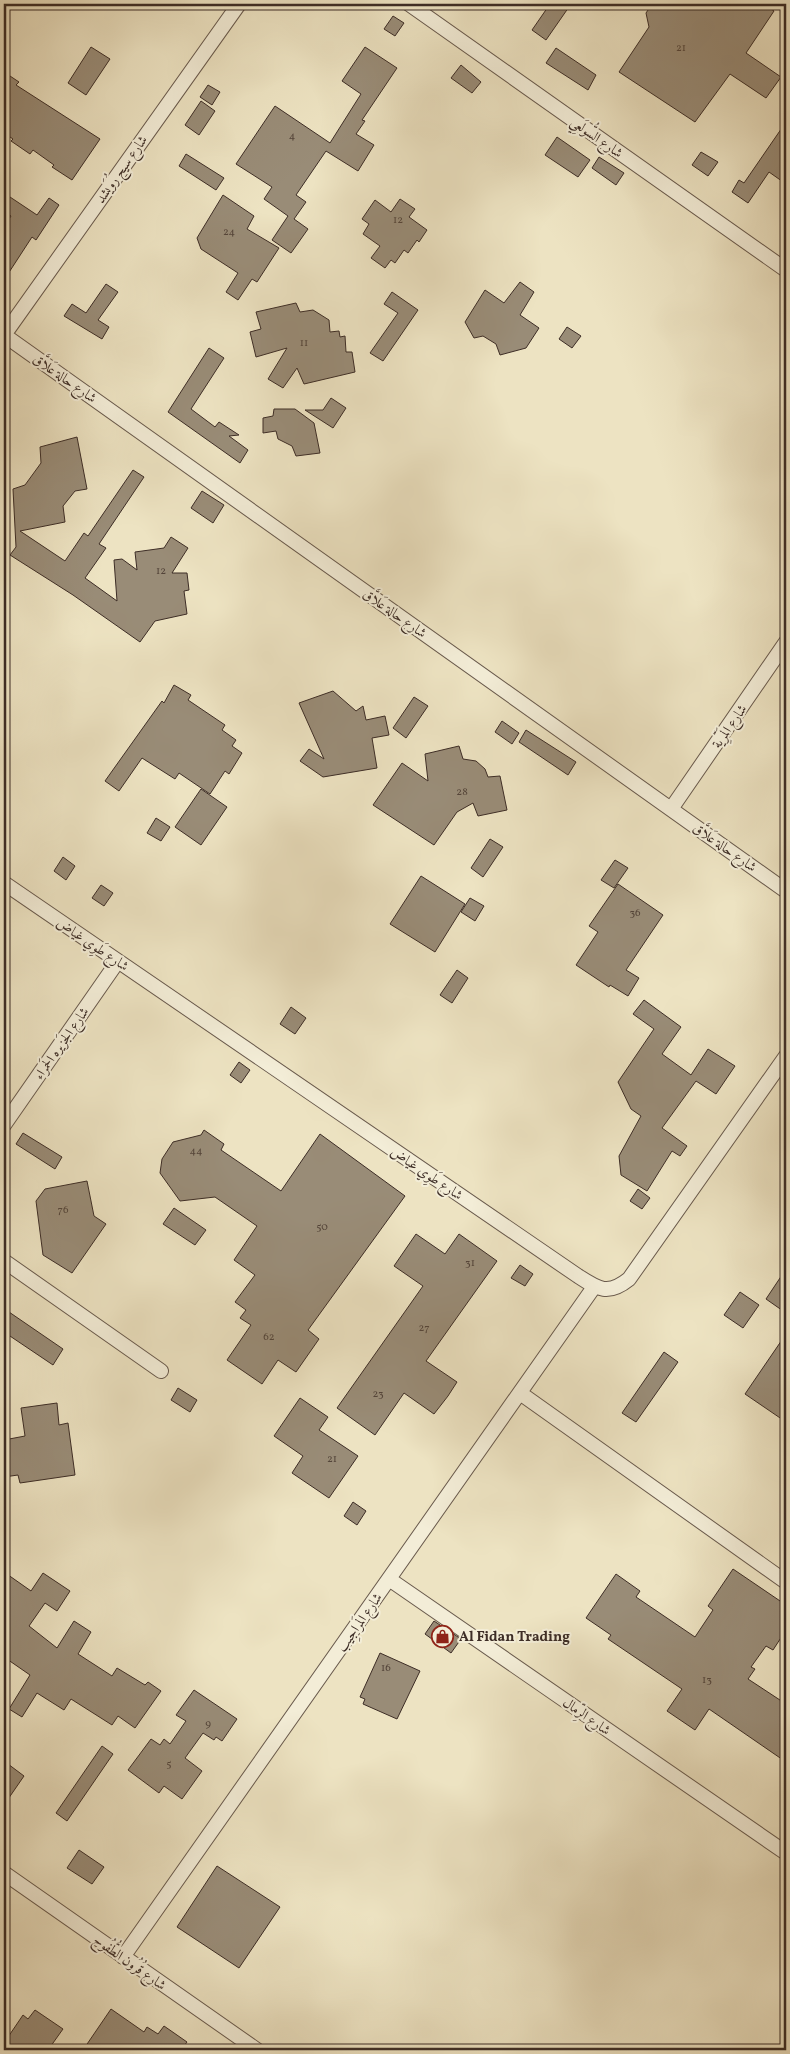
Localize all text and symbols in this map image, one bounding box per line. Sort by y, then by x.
house number: 21 [676,41,686,56]
street label: شارع السُّولَعِي [564,109,629,166]
house number: 4 [289,129,296,144]
street label: شارع سيح رُوَيشد [88,130,154,209]
house number: 12 [393,213,403,228]
house number: 24 [223,225,235,240]
house number: 11 [300,336,308,351]
street label: شارع حالة عَلاَّق [28,347,102,409]
house number: 12 [156,564,166,579]
street label: شارع حالة عَلاَّق [358,582,432,644]
street label: شارع المَرِّية [707,700,753,753]
house number: 28 [456,785,468,800]
street label: شارع حالة عَلاَّق [688,816,762,878]
house number: 36 [629,906,641,921]
street label: شارع طَوِي غياض [52,912,133,977]
street label: شارع الجَزيره الحَمراء [28,1002,95,1085]
street label: شارع طَوِي غياض [386,1141,467,1206]
house number: 44 [189,1144,203,1159]
house number: 76 [58,1203,69,1218]
house number: 50 [316,1220,328,1235]
house number: 31 [465,1256,475,1271]
house number: 27 [419,1321,429,1336]
house number: 62 [263,1330,275,1345]
house number: 23 [372,1387,384,1402]
house number: 21 [327,1452,337,1467]
street label: شارع المَراجِيب [331,1588,388,1657]
shop icon: Al Fidan Trading [431,1624,455,1648]
place label: Al Fidan Trading [459,1628,570,1647]
house number: 16 [381,1661,391,1676]
house number: 13 [702,1673,712,1688]
street label: شارع الرِّمال [558,1692,615,1741]
house number: 9 [205,1717,211,1732]
house number: 5 [166,1757,172,1772]
street label: شارع قُرُون الطُّفُوح [88,1927,172,1997]

